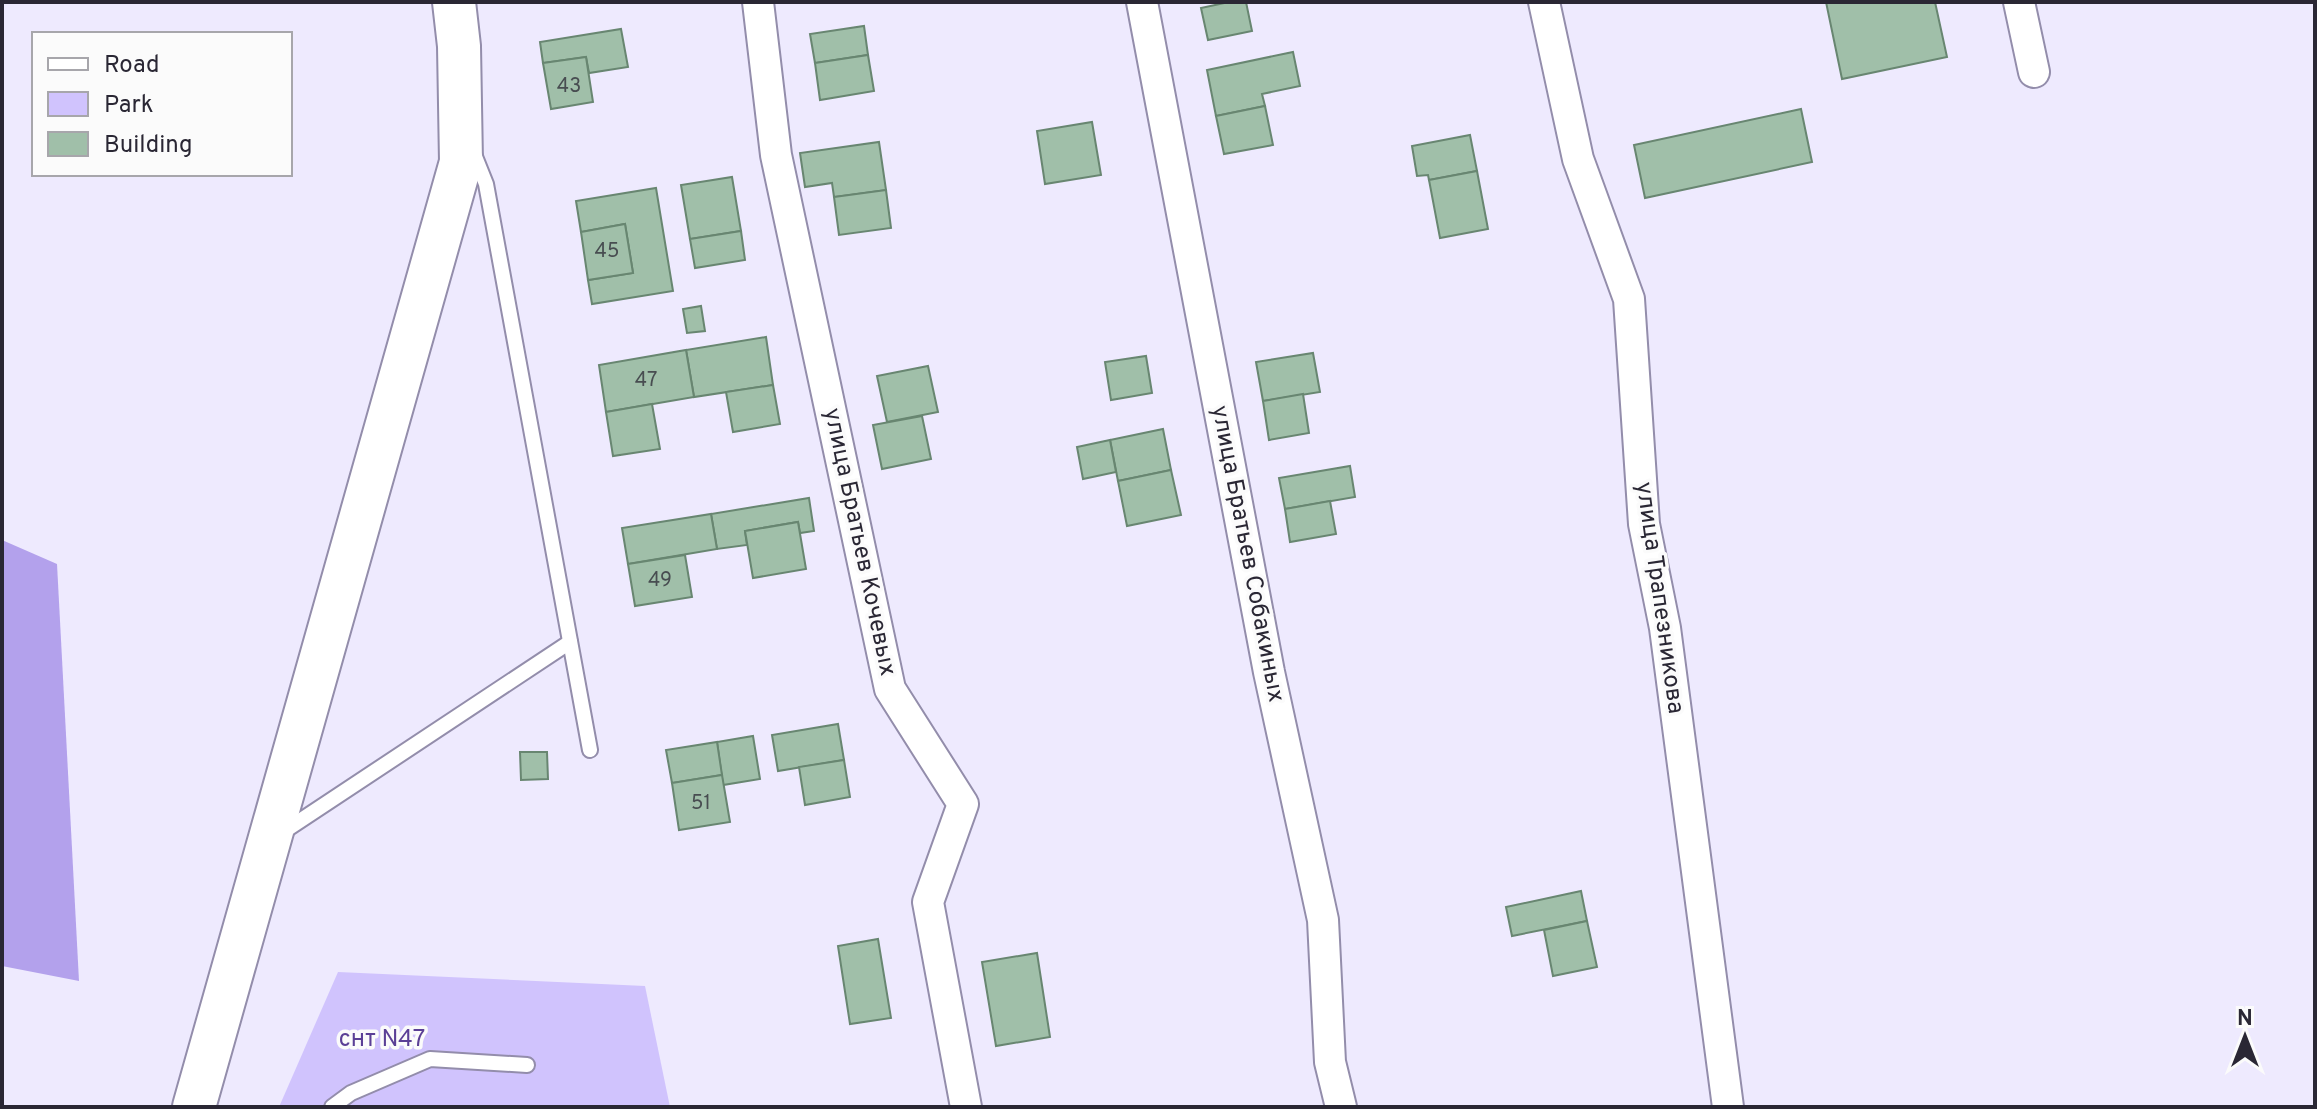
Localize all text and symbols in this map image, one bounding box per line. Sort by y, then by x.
legend [32,32,292,176]
text: Road [104,51,160,81]
house number: 43 [557,74,581,100]
text: Park [104,91,154,121]
text: Building [104,131,193,161]
house number: 45 [595,239,619,265]
house number: 47 [635,368,657,394]
street label: улица Братьев Собакиных [1203,403,1291,705]
street label: улица Братьев Кочевых [816,405,902,679]
street label: улица Трапезникова [1628,480,1690,716]
house number: 49 [648,568,672,594]
house number: 51 [691,791,711,817]
north arrow [2205,997,2285,1077]
text: N [2237,1006,2253,1033]
park label: снт N47 [339,1025,425,1055]

